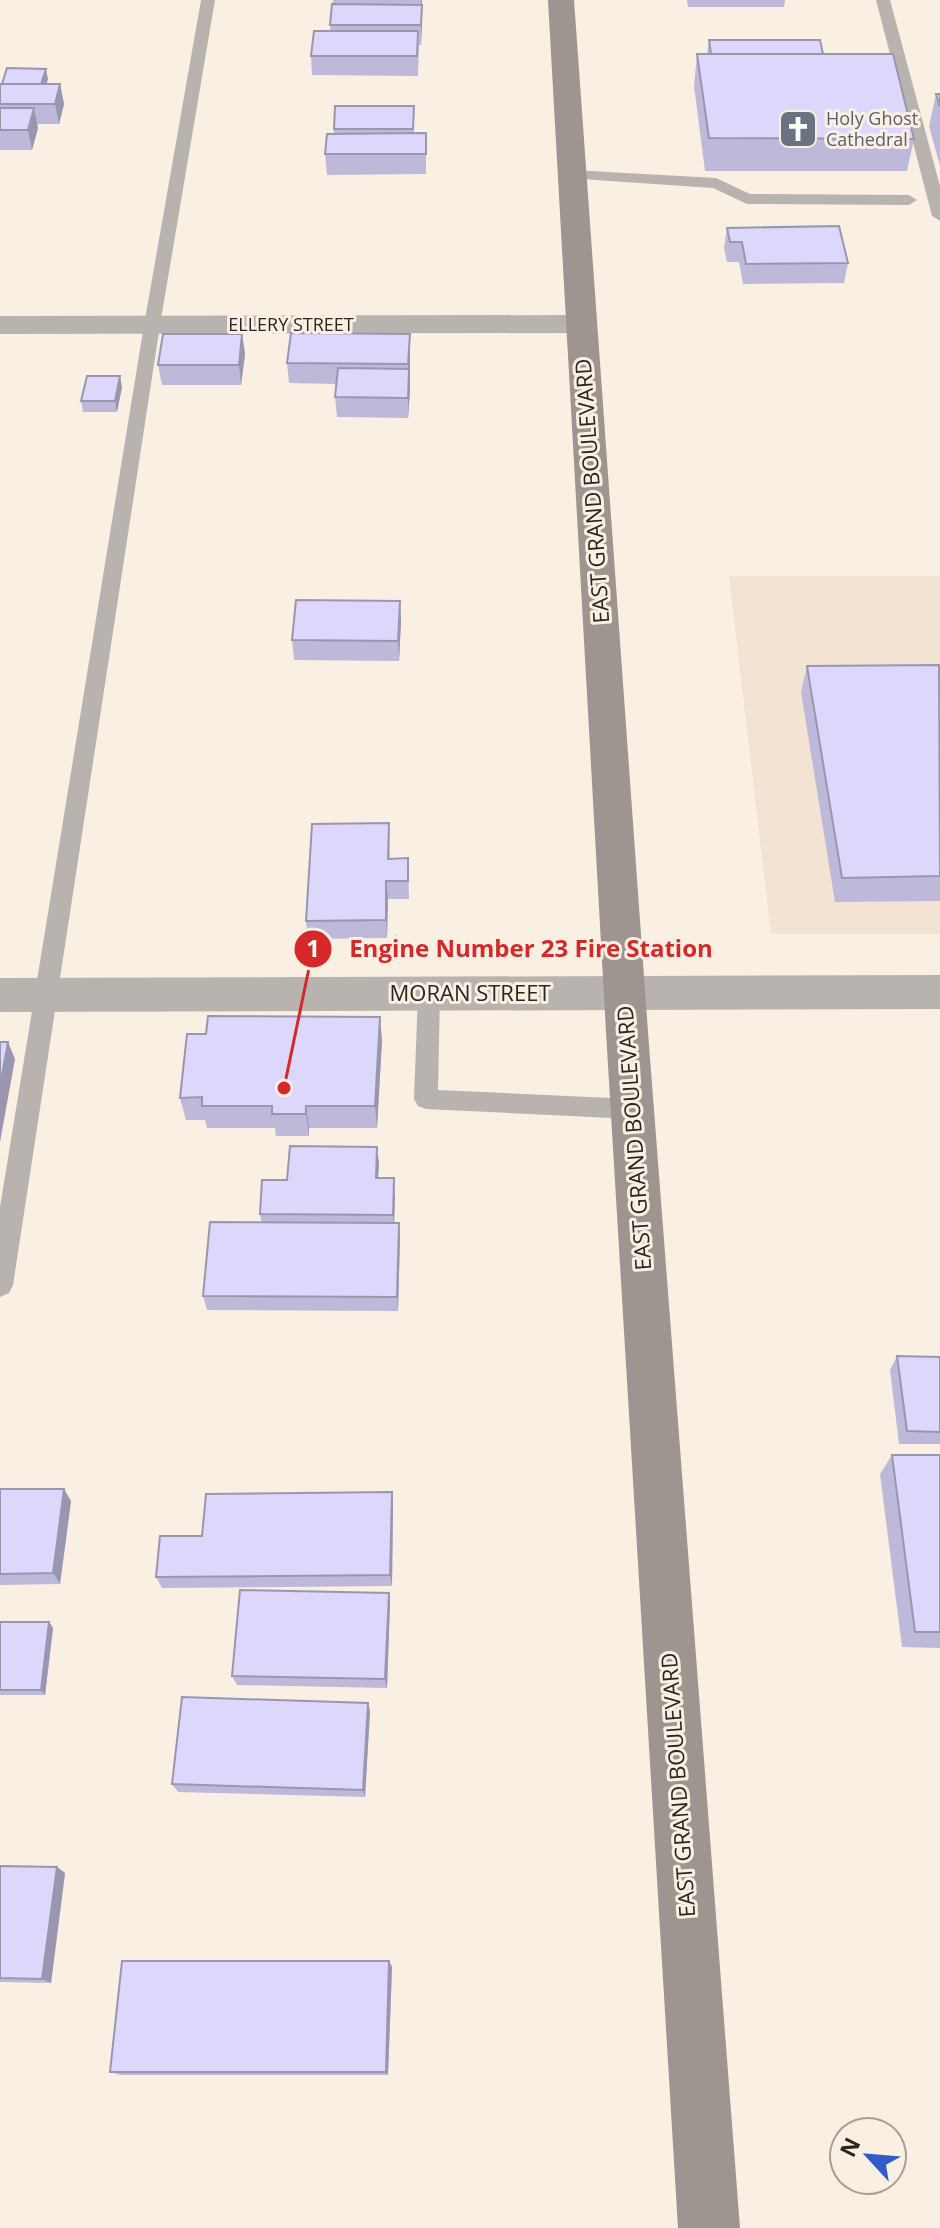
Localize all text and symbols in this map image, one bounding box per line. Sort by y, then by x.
place label: Holy Ghost Cathedral [826,106,918,151]
church icon: Holy Ghost Cathedral [777,108,819,150]
street label: ELLERY STREET [228,312,354,336]
street label: EAST GRAND BOULEVARD [567,358,615,624]
callout: Engine Number 23 Fire Station [293,925,728,973]
text: 1 [306,931,320,964]
text: Engine Number 23 Fire Station [349,931,713,964]
street label: MORAN STREET [390,977,551,1007]
street label: EAST GRAND BOULEVARD [609,1005,657,1271]
street label: EAST GRAND BOULEVARD [653,1652,701,1918]
north arrow [828,2116,908,2196]
text: N [832,2132,867,2161]

